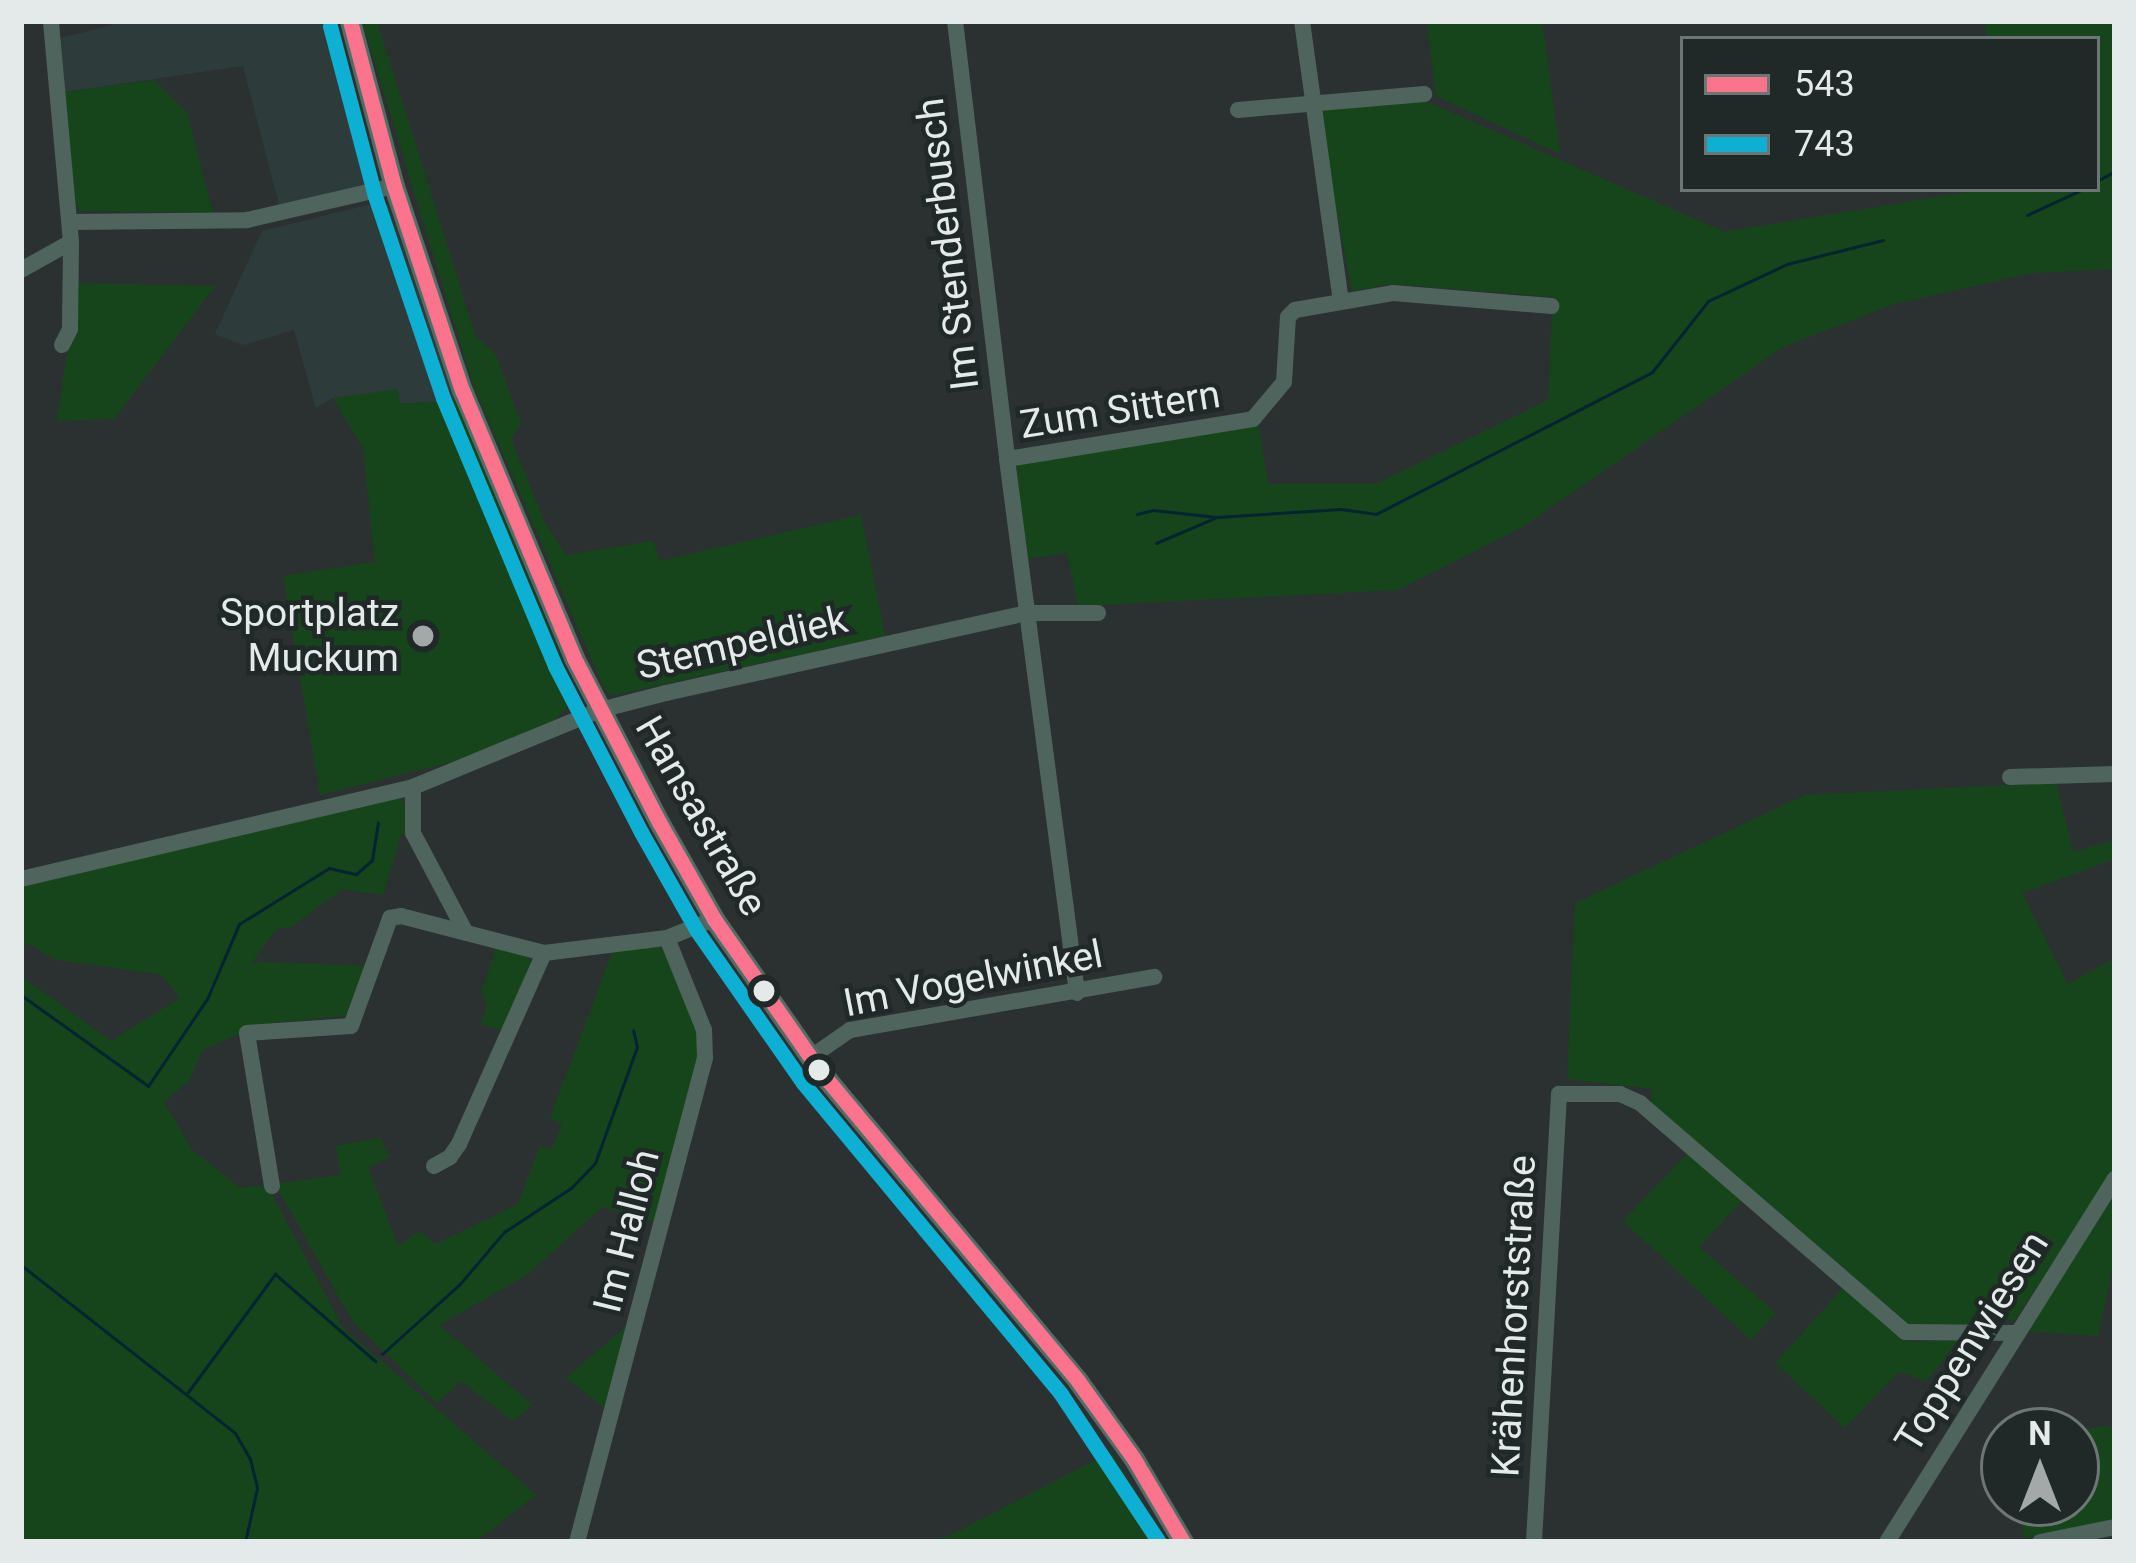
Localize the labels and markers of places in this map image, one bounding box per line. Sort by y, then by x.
place label: Sportplatz Muckum [220,591,399,682]
marker: Sportplatz Muckum [410,623,436,649]
unlabelled marker [753,980,775,1002]
unlabelled marker [808,1059,830,1081]

